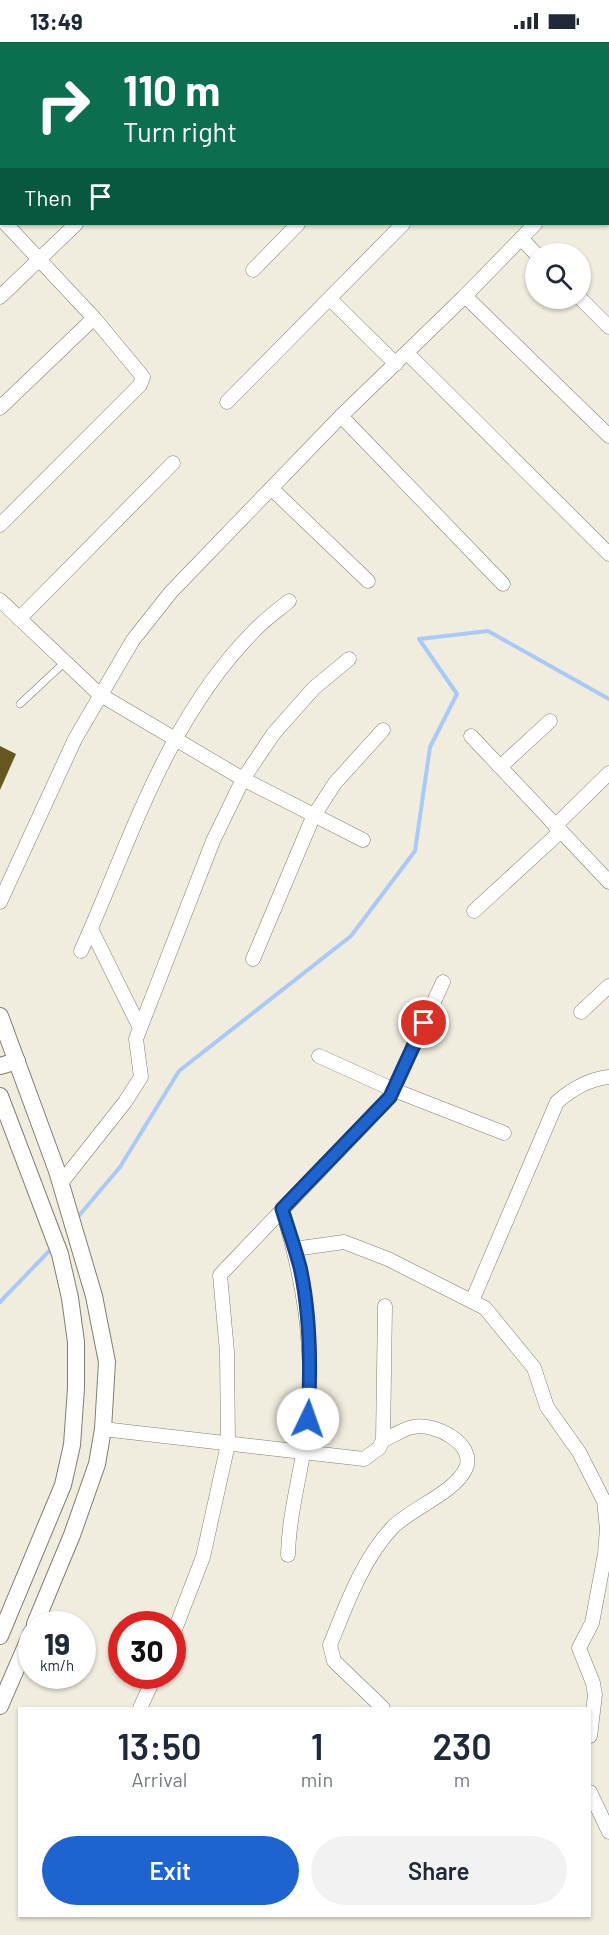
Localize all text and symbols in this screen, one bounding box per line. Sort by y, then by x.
text: 13:49 [30,8,83,34]
text: 110 m [123,64,220,114]
icon: right [24,66,102,144]
text: Turn right [123,115,237,147]
icon: arrive [84,180,117,213]
text: Then [24,184,72,210]
map controls [525,243,591,309]
button: search [525,243,591,309]
pin [398,997,449,1048]
icon: arrive [407,1006,440,1039]
position arrow [276,1387,340,1451]
speed limit sign: 30 [108,1611,186,1689]
text: 19 [44,1625,70,1661]
text: km/h [40,1656,74,1674]
text: 13:50 [117,1724,201,1767]
text: 1 [311,1724,323,1767]
text: 230 [433,1724,492,1767]
text: Arrival [131,1767,187,1791]
text: min [301,1767,333,1791]
text: m [454,1767,470,1791]
button: Exit [42,1836,299,1905]
button: Share [311,1836,567,1905]

